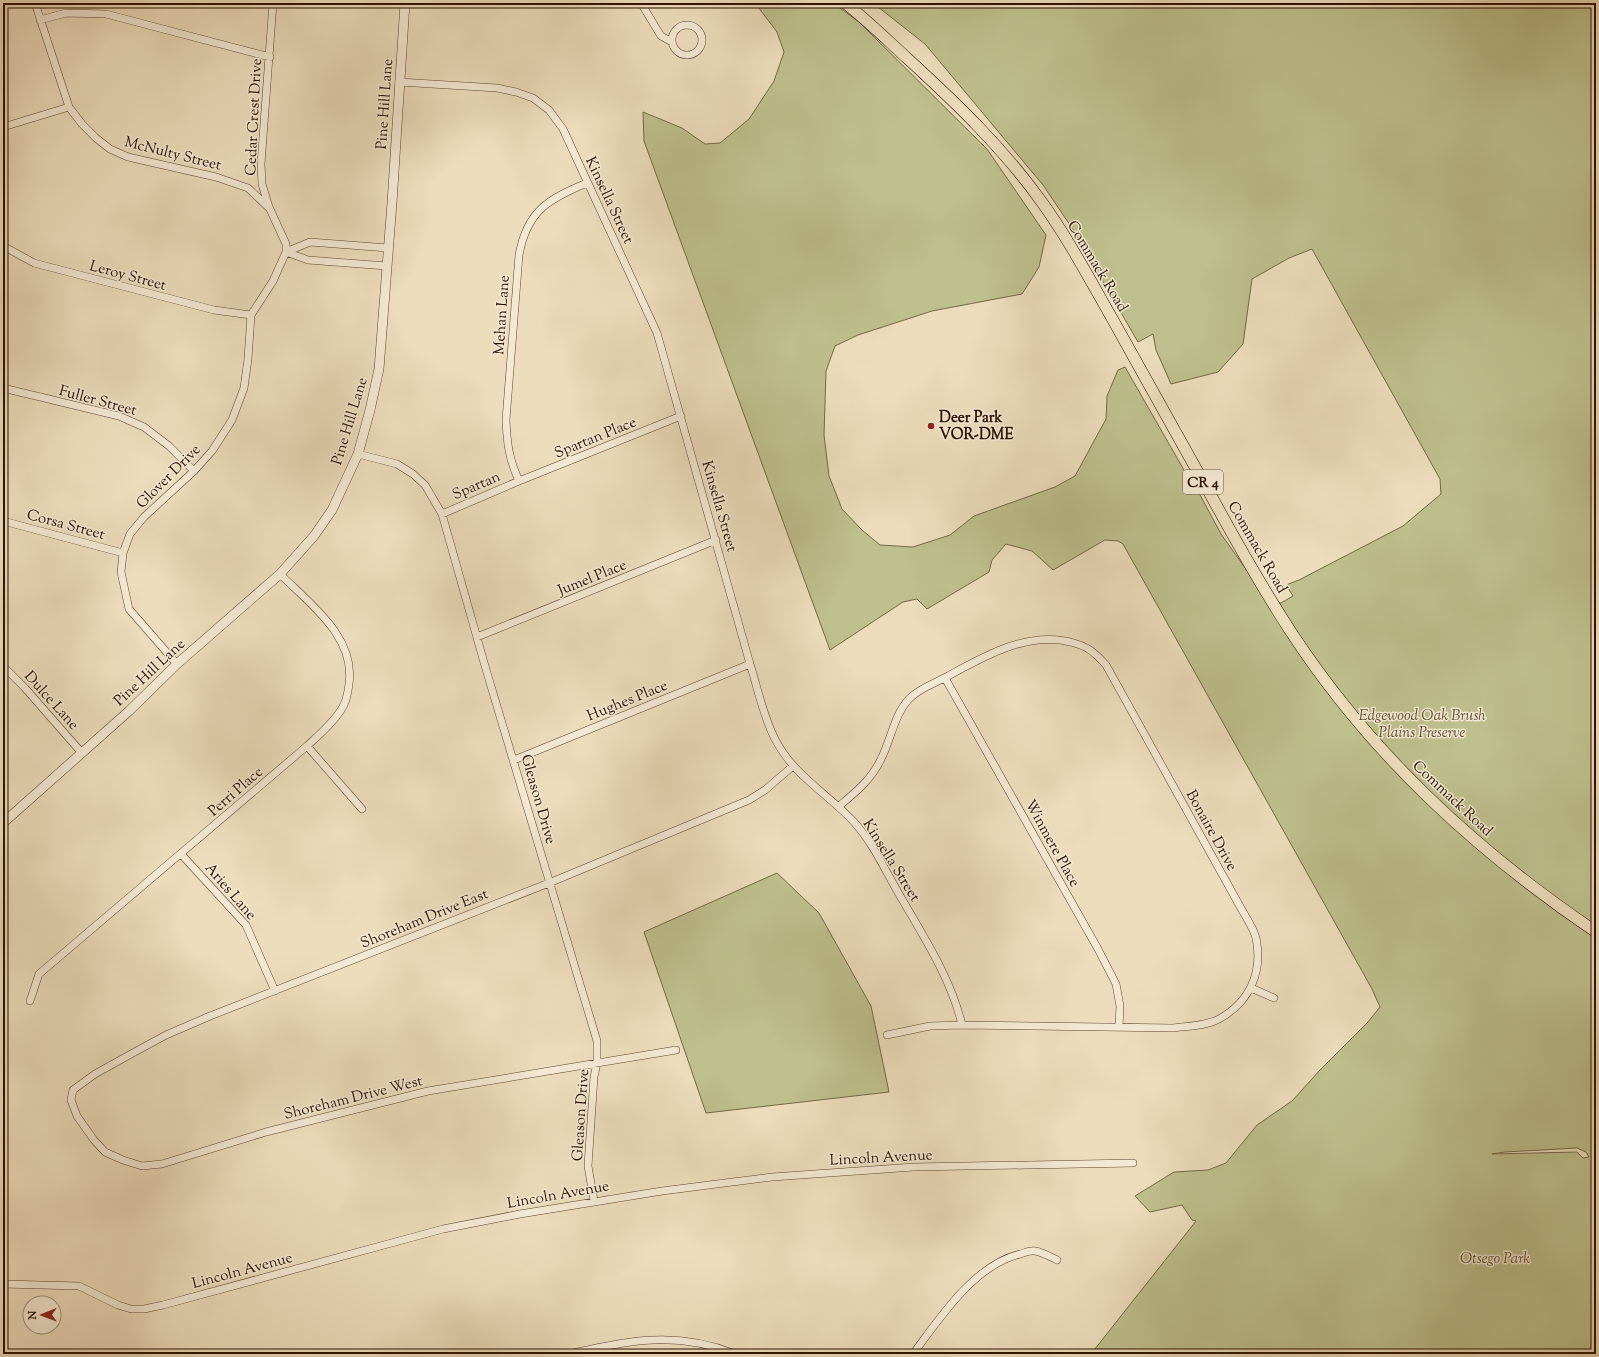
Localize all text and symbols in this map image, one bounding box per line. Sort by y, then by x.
street label: Cedar Crest Drive [241,58,268,176]
street label: Pine Hill Lane [372,58,399,150]
street label: McNulty Street [122,132,223,177]
street label: Kinsella Street [579,154,638,248]
street label: Commack Road [1061,217,1133,317]
street label: Leroy Street [87,256,168,297]
street label: Mehan Lane [489,274,516,356]
street label: Pine Hill Lane [327,375,374,468]
street label: Fuller Street [56,381,139,422]
place label: Deer Park VOR-DME [939,408,1014,446]
street label: Spartan Place [551,412,640,464]
marker: Deer Park VOR-DME [926,421,936,431]
street label: Glover Drive [132,440,206,514]
street label: Kinsella Street [696,458,742,554]
street label: Spartan [449,467,504,506]
road number: CR 4 [1183,470,1223,494]
street label: Commack Road [1222,498,1292,598]
street label: Corsa Street [24,505,107,546]
street label: Jumel Place [554,555,630,602]
street label: Pine Hill Lane [110,634,190,712]
street label: Dulce Lane [19,667,83,735]
street label: Hughes Place [584,676,671,727]
park label: Edgewood Oak Brush Plains Preserve [1358,706,1486,744]
street label: Gleason Drive [515,752,560,847]
street label: Commack Road [1407,756,1497,842]
street label: Perri Place [204,762,268,822]
street label: Bonaire Drive [1180,786,1242,875]
street label: Winmere Place [1019,796,1084,891]
street label: Kinsella Street [857,815,925,906]
street label: Aries Lane [199,859,261,925]
street label: Shoreham Drive East [358,884,492,955]
street label: Gleason Drive [568,1068,595,1162]
street label: Shoreham Drive West [282,1071,425,1126]
street label: Lincoln Avenue [829,1145,933,1172]
street label: Lincoln Avenue [506,1176,611,1215]
street label: Lincoln Avenue [190,1248,295,1295]
park label: Otsego Park [1460,1249,1530,1270]
north arrow [22,1295,62,1335]
text: N [25,1310,41,1321]

